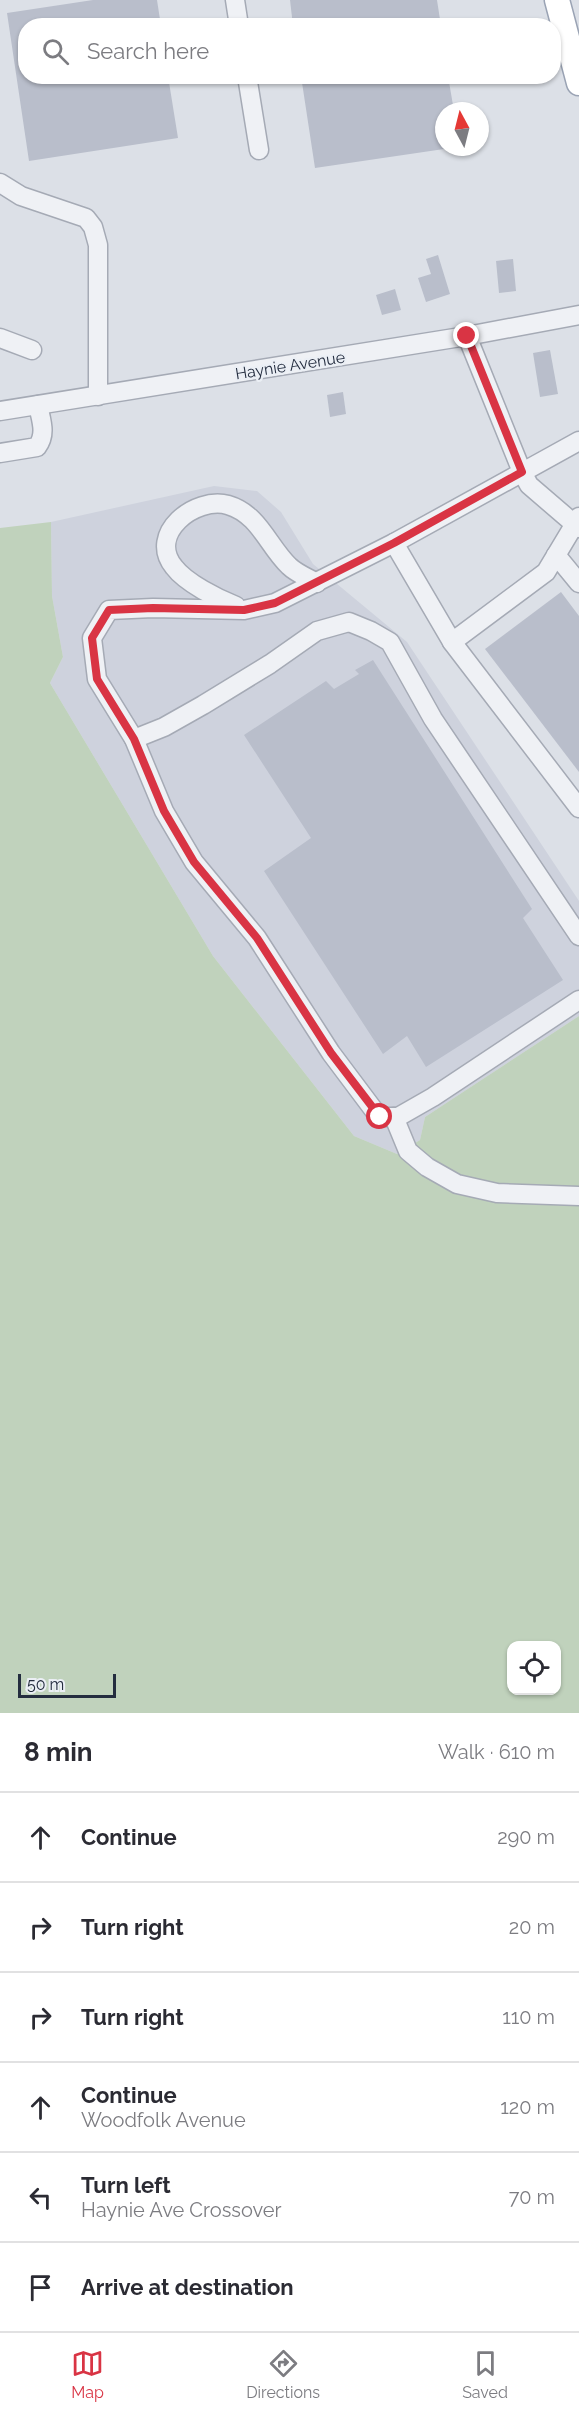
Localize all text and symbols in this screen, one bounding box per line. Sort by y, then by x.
search box [18,18,561,84]
icon: search [39,35,72,68]
text: Search here [87,38,209,64]
north arrow [435,102,489,156]
route end [453,322,479,348]
street label: Haynie Avenue [234,347,346,384]
route start [366,1103,392,1129]
map controls [507,1641,561,1695]
button: locate [507,1641,561,1695]
scale bar [18,1671,116,1698]
text: 50 m [27,1675,64,1694]
text: 8 min [24,1737,92,1767]
text: Walk · 610 m [438,1740,555,1764]
icon: ahead [24,1821,57,1854]
text: Continue [81,1824,177,1850]
text: 290 m [497,1825,555,1849]
icon: right [24,1911,57,1944]
text: Turn right [81,1914,184,1940]
text: 20 m [509,1915,555,1939]
icon: right [24,2001,57,2034]
text: Turn right [81,2004,184,2030]
text: 110 m [502,2005,555,2029]
text: Continue [81,2082,177,2108]
icon: ahead [24,2091,57,2124]
text: 120 m [500,2095,555,2119]
text: Woodfolk Avenue [81,2108,246,2132]
text: Turn left [81,2172,171,2198]
icon: left [24,2181,57,2214]
text: 70 m [509,2185,555,2209]
text: Haynie Ave Crossover [81,2198,282,2222]
icon: arrive [24,2271,57,2304]
text: Arrive at destination [81,2274,294,2300]
tab: Map [71,2347,104,2402]
tab: Directions [246,2347,320,2402]
tab: Saved [462,2347,508,2402]

